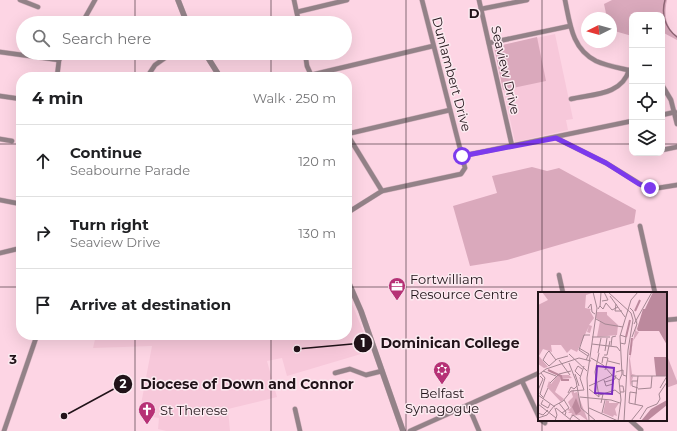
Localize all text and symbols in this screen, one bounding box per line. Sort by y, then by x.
text: D [469,5,480,21]
north arrow [581,12,617,48]
map controls [629,12,665,156]
button: + [629,12,665,48]
street label: Dunlambert Drive [429,15,475,133]
search box [16,16,352,60]
street label: Seaview Drive [488,24,524,116]
icon: search [30,27,52,49]
text: Search here [62,29,151,48]
button: − [629,48,665,84]
button: locate [629,84,665,120]
text: 4 min [32,88,83,108]
text: Walk · 250 m [253,90,336,106]
button: layers [629,120,665,156]
text: Continue [70,143,142,162]
route start [453,147,471,165]
icon: ahead [32,150,54,172]
text: 120 m [298,153,336,169]
text: Seabourne Parade [70,162,190,178]
route end [641,179,659,197]
text: Turn right [70,215,149,234]
icon: right [32,222,54,244]
text: 130 m [298,225,336,241]
text: Seaview Drive [70,234,160,250]
place label: Fortwilliam Resource Centre [410,271,518,302]
office icon: Fortwilliam Resource Centre [387,276,407,301]
inset map [538,292,667,421]
icon: arrive [32,294,54,316]
text: Arrive at destination [70,295,231,314]
callout: Dominican College [353,330,528,356]
text: Dominican College [380,334,520,352]
text: 1 [361,335,365,350]
text: 3 [8,351,17,367]
synagogue icon: Belfast Synagogue [432,360,452,385]
callout: Diocese of Down and Connor [113,371,362,397]
text: Diocese of Down and Connor [140,375,354,393]
text: 2 [119,376,127,391]
place label: Belfast Synagogue [405,385,479,416]
church icon: St Therese [137,400,157,425]
place label: St Therese [160,402,228,418]

